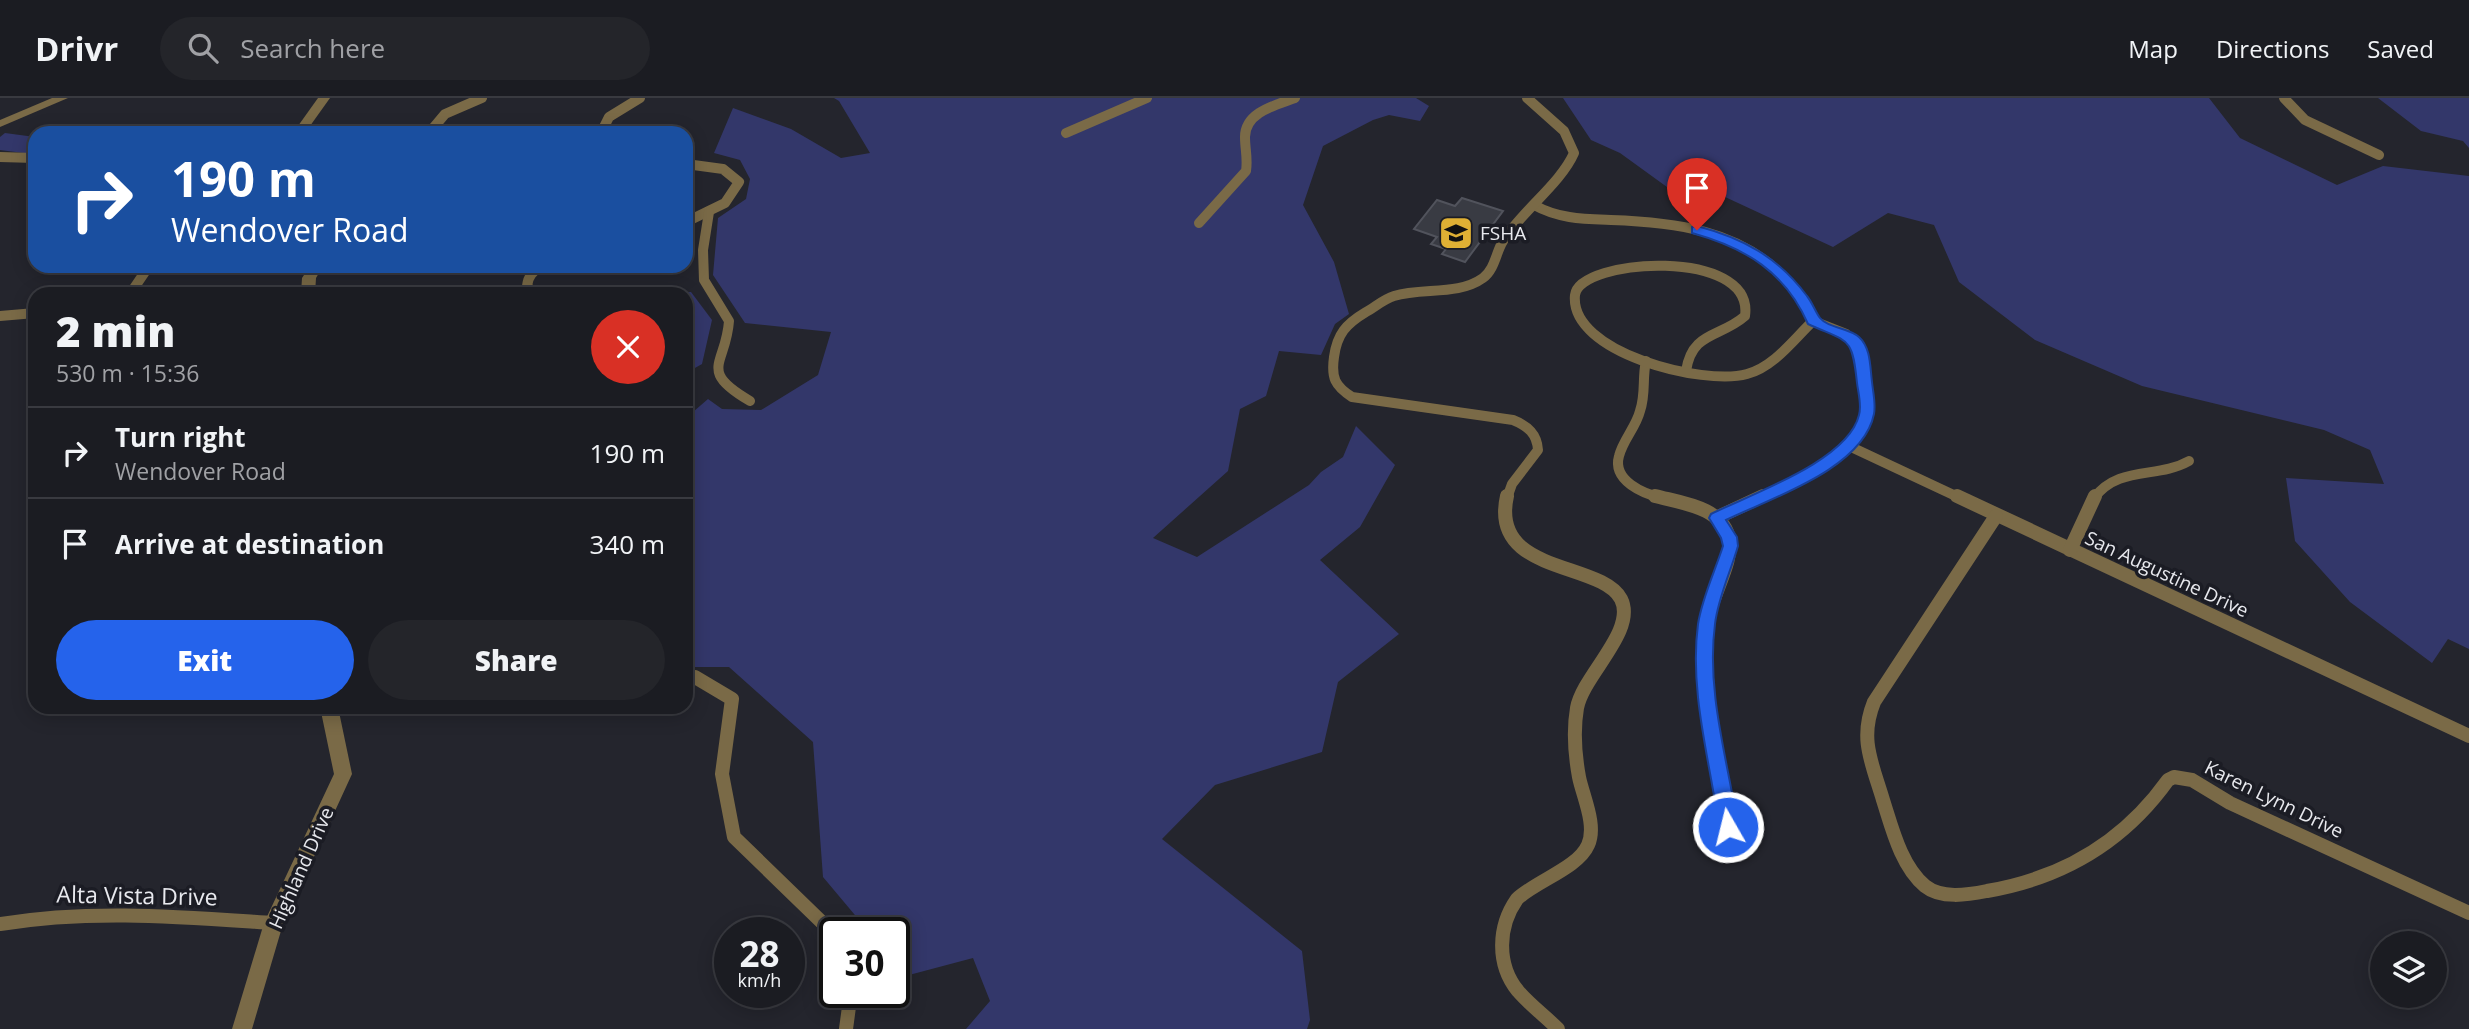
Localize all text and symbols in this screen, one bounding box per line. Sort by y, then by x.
search box [160,17,650,80]
text: Drivr [35,26,118,71]
icon: search [184,29,222,67]
text: Search here [240,30,385,66]
text: Map [2128,32,2178,65]
text: Directions [2216,32,2329,65]
text: Saved [2367,32,2434,65]
text: 190 m [171,145,316,211]
icon: right [56,154,147,245]
pin [1667,158,1727,230]
icon: arrive [1678,169,1716,207]
text: Wendover Road [171,208,409,251]
school or university icon: FSHA [1437,214,1475,252]
place label: FSHA [1480,220,1526,246]
text: 2 min [56,302,175,359]
button: close [591,310,665,384]
text: 530 m · 15:36 [56,357,199,389]
text: Turn right [115,419,246,455]
icon: right [56,434,94,472]
text: 190 m [590,435,665,471]
text: Wendover Road [115,455,286,487]
icon: arrive [56,525,94,563]
street label: San Augustine Drive [2081,525,2253,623]
text: Arrive at destination [115,526,384,562]
text: 340 m [590,526,665,562]
button: Exit [56,620,354,700]
button: Share [368,620,665,700]
street label: Karen Lynn Drive [2200,754,2348,844]
position arrow [1691,790,1765,864]
street label: Highland Drive [263,803,339,933]
street label: Alta Vista Drive [56,878,218,912]
speed limit sign: 30 [819,917,910,1008]
text: 28 [739,930,780,977]
map controls [2370,931,2447,1008]
button: layers [2370,931,2447,1008]
text: km/h [738,968,781,992]

